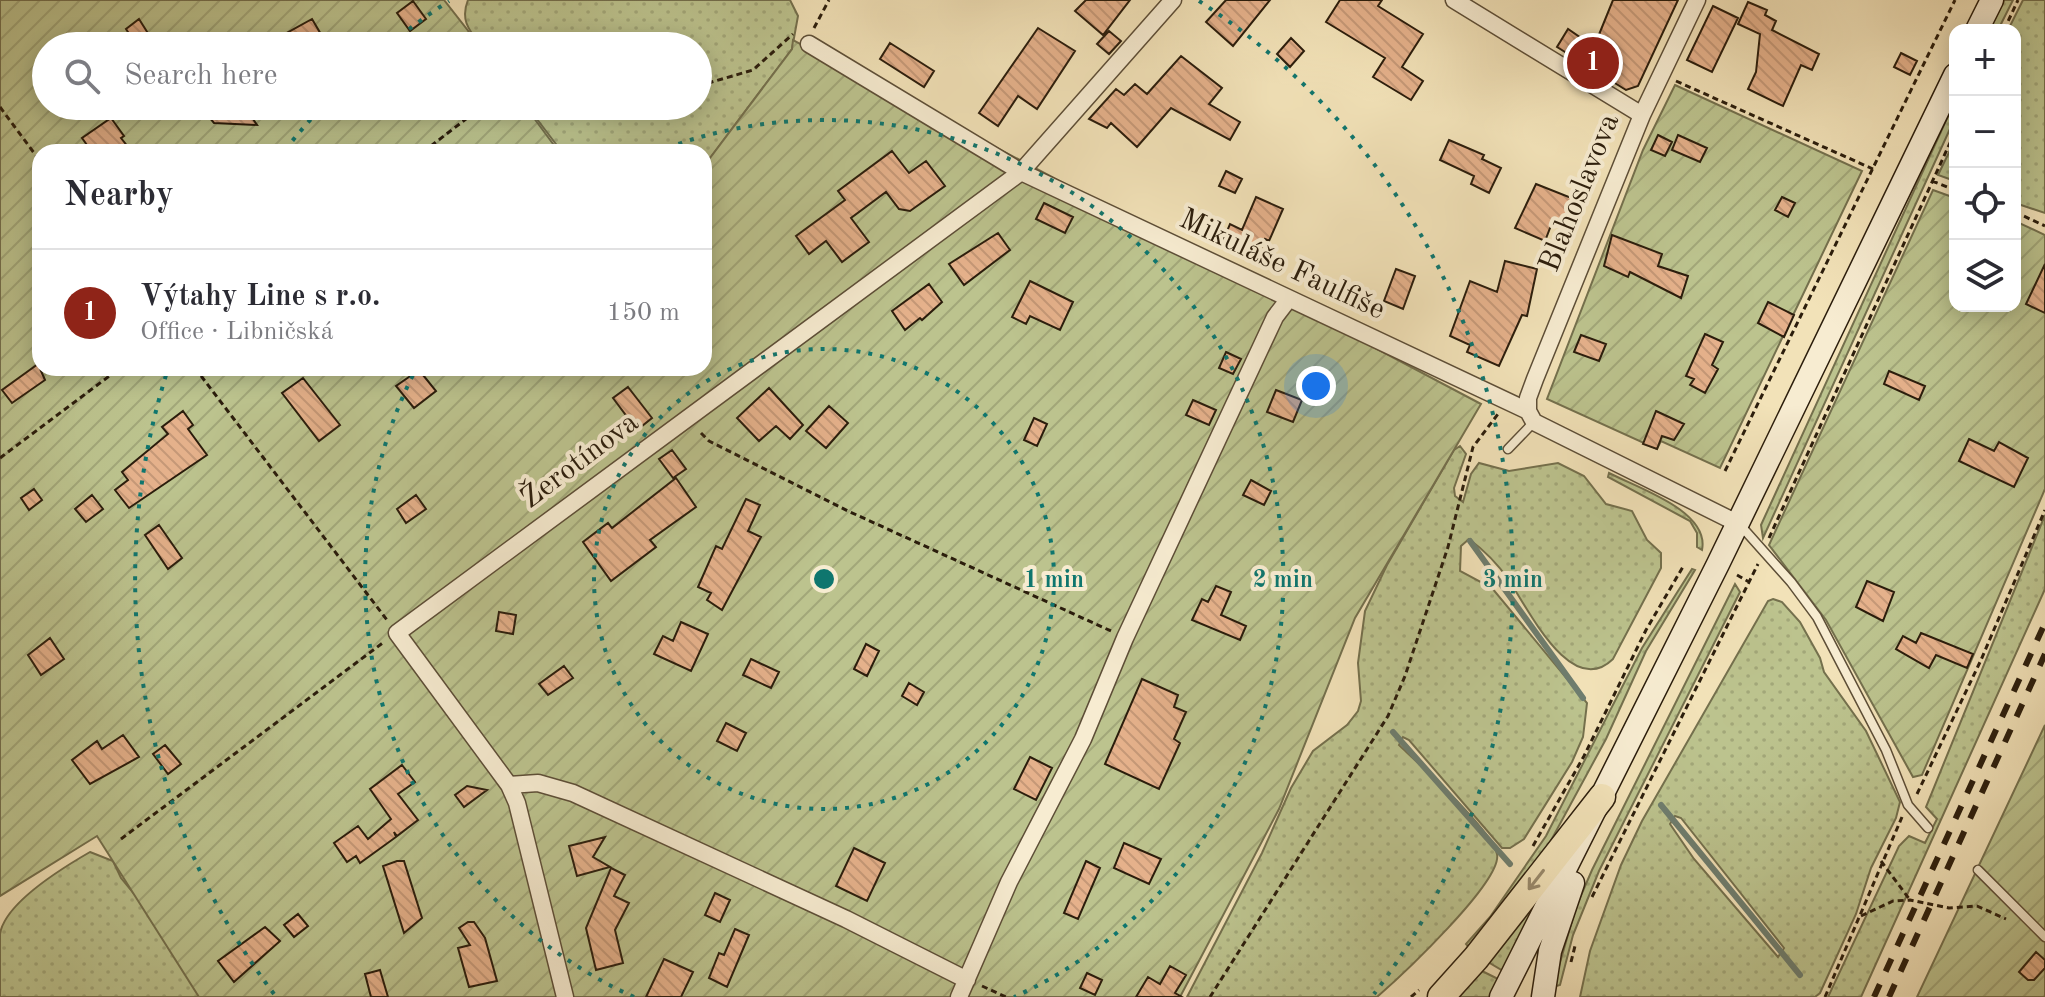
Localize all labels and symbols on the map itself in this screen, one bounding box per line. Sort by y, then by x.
pin: 1 [1567,33,1619,93]
street label: Blahoslavova [1535,109,1625,276]
street label: Mikuláše Faulfiše [1175,204,1389,326]
your location [1296,366,1336,406]
street label: Žerotínova [513,403,645,515]
centre of rings [810,565,838,593]
text: 1 min [1024,569,1084,593]
text: 2 min [1253,569,1313,593]
text: 3 min [1483,569,1543,593]
one-way arrow [1528,869,1545,890]

